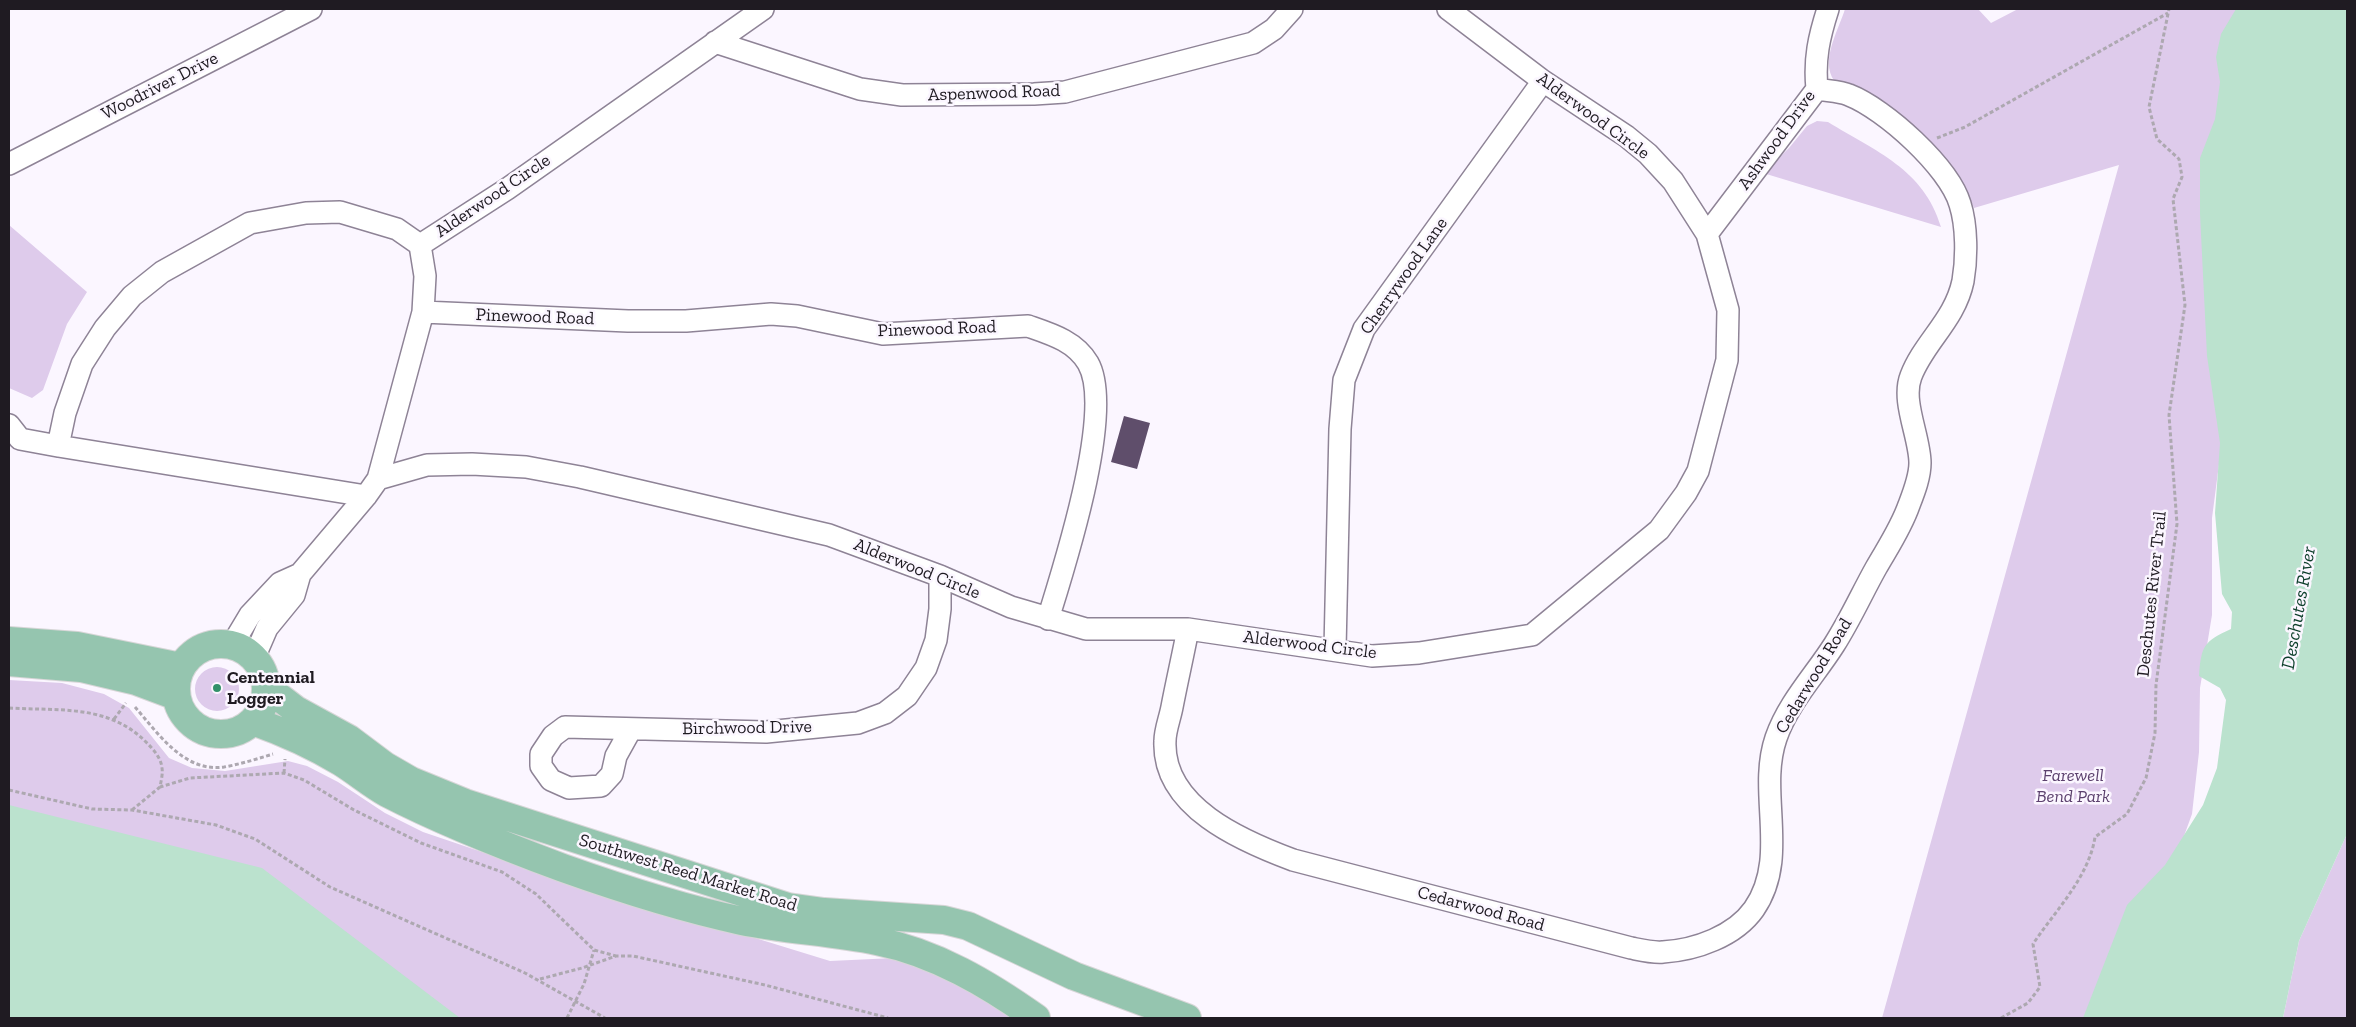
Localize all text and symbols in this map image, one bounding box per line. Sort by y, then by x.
street label: Woodriver Drive [98,47,222,125]
street label: Alderwood Circle [1532,68,1654,164]
street label: Aspenwood Road [927,80,1061,106]
street label: Ashwood Drive [1734,86,1820,194]
street label: Alderwood Circle [431,150,555,242]
street label: Cherrywood Lane [1356,213,1452,339]
street label: Pinewood Road [475,304,595,330]
street label: Pinewood Road [877,316,997,342]
street label: Deschutes River Trail [2133,510,2171,678]
street label: Alderwood Circle [851,534,983,604]
water label: Deschutes River [2277,545,2321,671]
street label: Cedarwood Road [1771,614,1857,738]
street label: Alderwood Circle [1242,626,1378,664]
place label: Centennial Logger [227,667,315,710]
marker: Centennial Logger [211,682,223,694]
street label: Birchwood Drive [682,716,812,740]
park label: Farewell Bend Park [2036,765,2110,808]
street label: Southwest Reed Market Road [576,830,800,916]
street label: Cedarwood Road [1415,882,1547,936]

